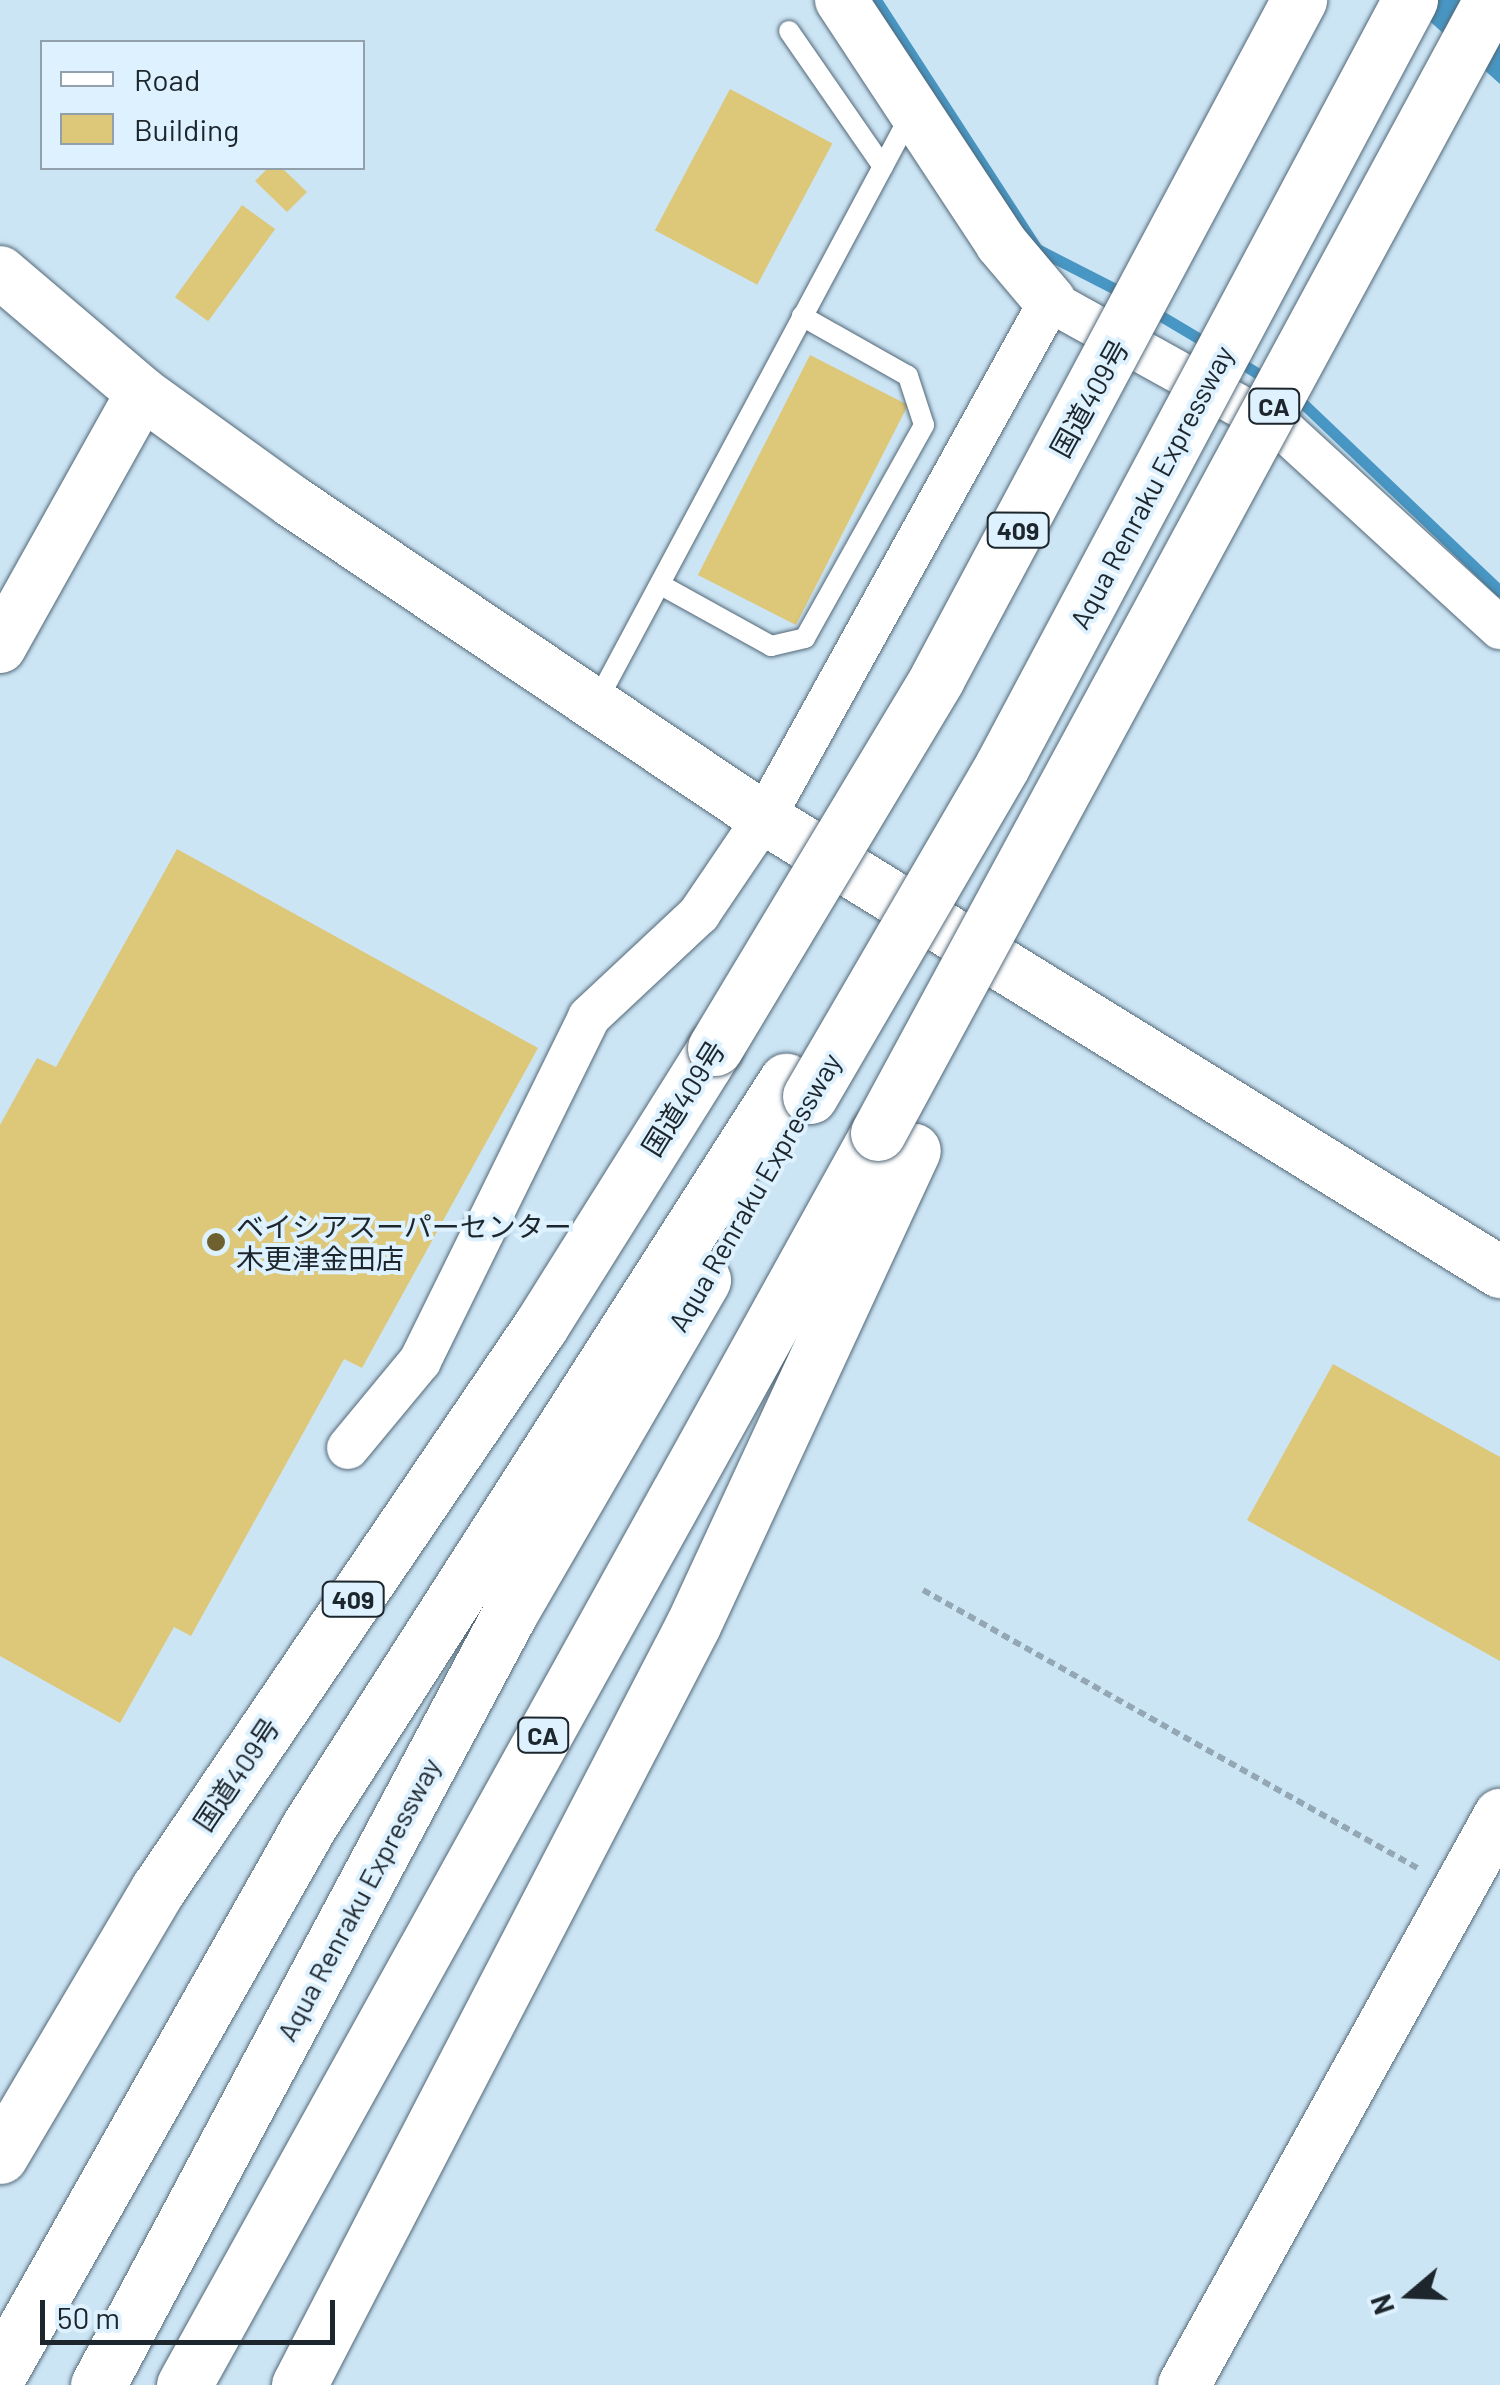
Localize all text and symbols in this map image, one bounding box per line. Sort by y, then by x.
legend [40,40,365,170]
text: Road [134,61,200,97]
text: Building [134,111,239,147]
street label: 国道409号 [1043,333,1135,463]
street label: Aqua Renraku Expressway [1062,340,1240,634]
road number: CA [1246,386,1302,426]
road number: 409 [986,510,1050,550]
street label: 国道409号 [634,1034,732,1162]
street label: Aqua Renraku Expressway [660,1047,848,1337]
place label: ベイシアスーパーセンター 木更津金田店 [236,1209,572,1275]
marker: ベイシアスーパーセンター 木更津金田店 [205,1231,227,1253]
road number: 409 [320,1579,386,1619]
street label: 国道409号 [186,1711,286,1837]
road number: CA [516,1715,570,1755]
street label: Aqua Renraku Expressway [269,1752,447,2046]
north arrow [1360,2245,1460,2345]
scale bar [45,2280,340,2342]
text: N [1363,2290,1401,2319]
text: 50 m [57,2299,120,2335]

